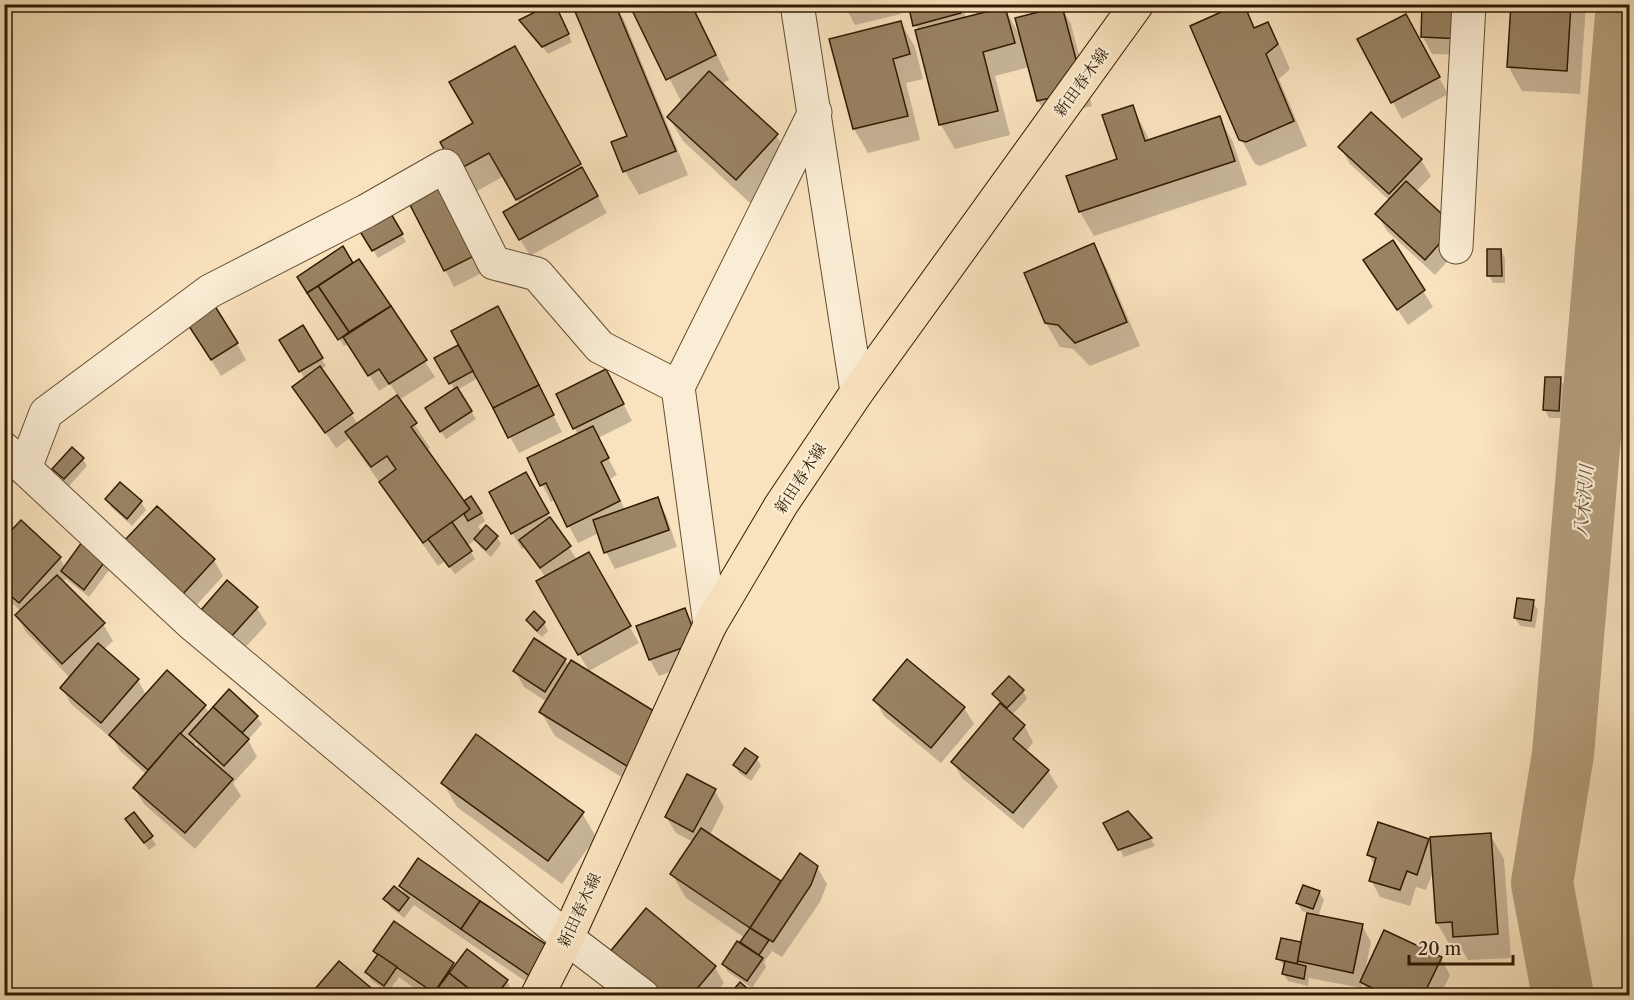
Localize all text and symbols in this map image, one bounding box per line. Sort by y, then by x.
street label: 新田春木線 [1049,44,1113,120]
street label: 新田春木線 [770,439,830,517]
water label: 八木沢川 [1570,462,1598,538]
street label: 新田春木線 [553,870,605,950]
scale bar [1409,928,1512,966]
text: 20 m [1418,938,1462,960]

